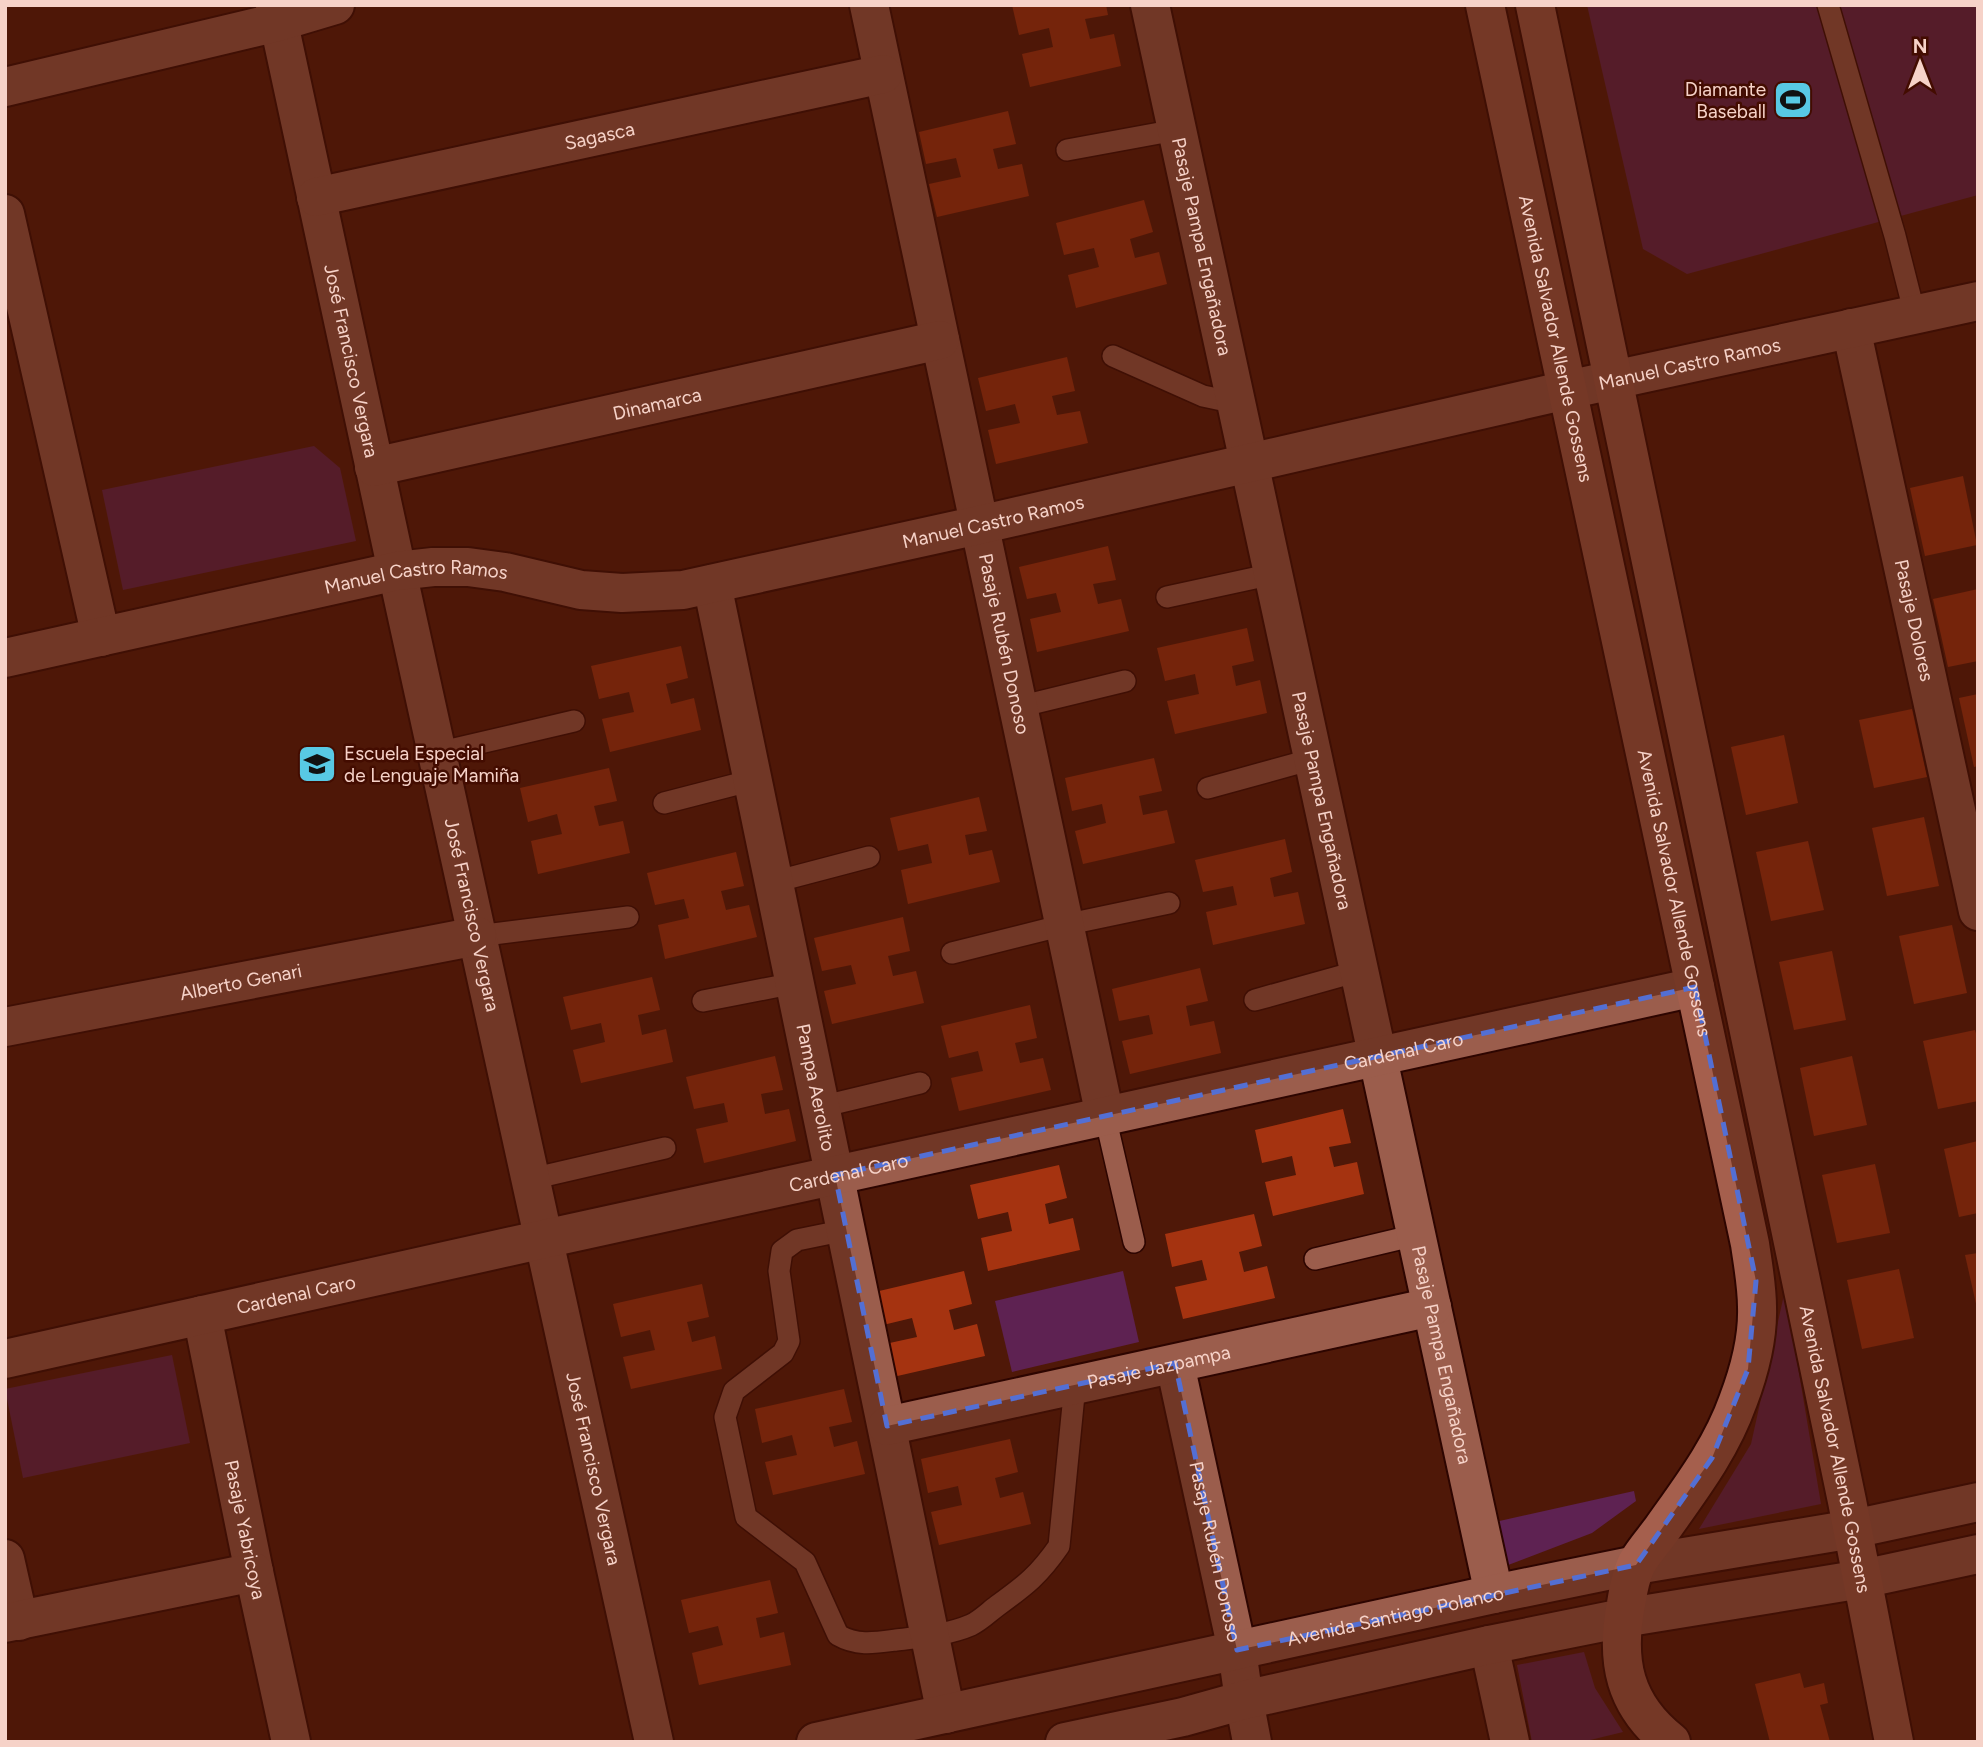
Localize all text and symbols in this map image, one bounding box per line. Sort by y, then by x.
north arrow [1885,28,1955,98]
text: N [1913,35,1927,58]
place label: Diamante Baseball [1685,78,1766,123]
sports icon: Diamante Baseball [1772,79,1814,121]
street label: Sagasca [562,117,637,155]
street label: Pasaje Pampa Engañadora [1167,135,1237,358]
street label: Avenida Salvador Allende Gossens [1514,193,1598,484]
street label: José Francisco Vergara [319,262,383,460]
street label: Manuel Castro Ramos [1596,333,1783,395]
street label: Dinamarca [611,383,704,425]
street label: Manuel Castro Ramos [900,490,1086,553]
street label: Pasaje Rubén Donoso [974,551,1035,736]
street label: Manuel Castro Ramos [322,556,509,599]
street label: Pasaje Dolores [1890,557,1939,684]
street label: Pasaje Pampa Engañadora [1287,689,1357,912]
place label: Escuela Especial de Lenguaje Mamiña [344,742,519,787]
school or university icon: Escuela Especial de Lenguaje Mamiña [296,743,338,785]
street label: Avenida Salvador Allende Gossens [1633,747,1716,1039]
street label: José Francisco Vergara [440,816,504,1014]
street label: Alberto Genari [178,959,304,1005]
street label: Pampa Aerolito [791,1022,840,1153]
street label: Cardenal Caro [1342,1027,1465,1076]
street label: Cardenal Caro [787,1149,910,1197]
street label: Pasaje Pampa Engañadora [1407,1243,1477,1466]
street label: Cardenal Caro [234,1270,358,1319]
street label: Avenida Salvador Allende Gossens [1794,1303,1876,1595]
street label: Pasaje Jazpampa [1085,1340,1233,1394]
street label: José Francisco Vergara [561,1370,626,1568]
street label: Pasaje Yabricoya [220,1458,271,1602]
street label: Pasaje Rubén Donoso [1184,1459,1246,1644]
street label: Avenida Santiago Polanco [1285,1581,1506,1651]

